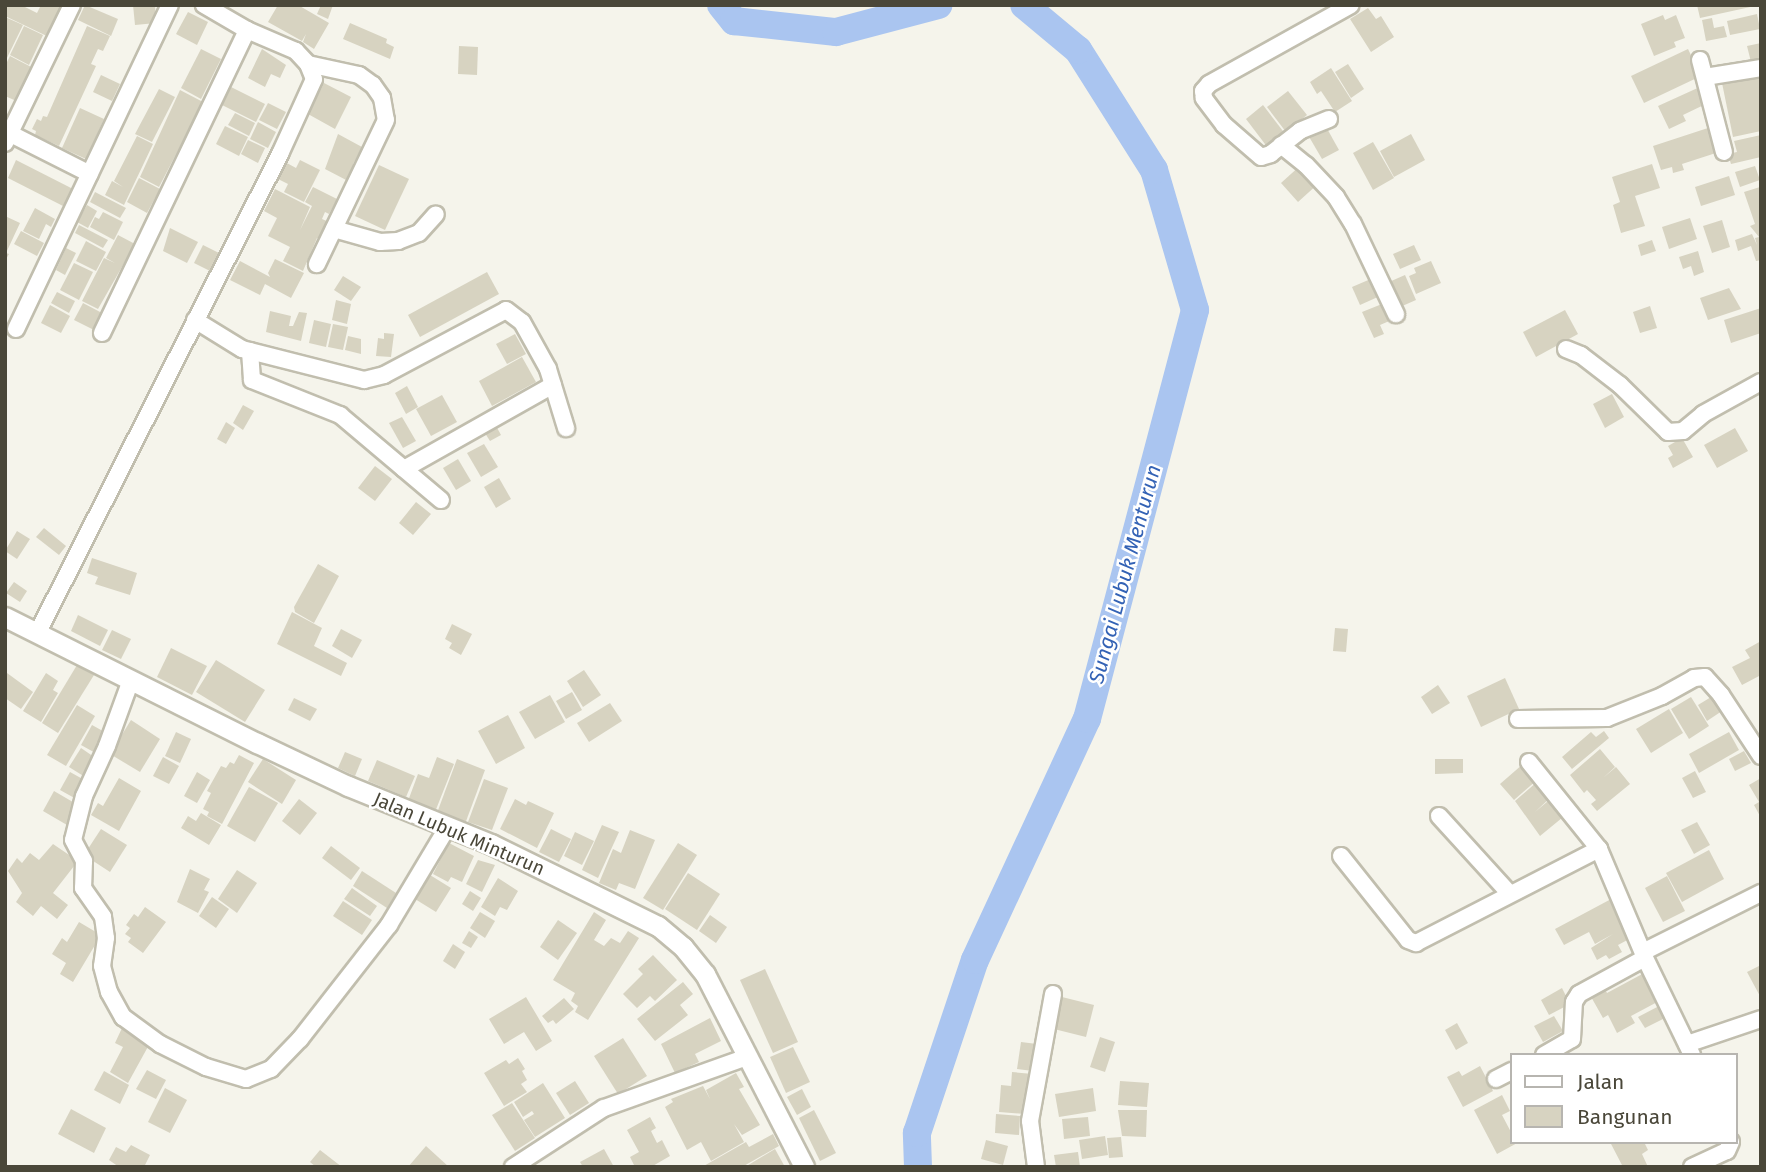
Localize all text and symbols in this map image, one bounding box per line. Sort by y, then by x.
water label: Sungai Lubuk Menturun [1084,462,1166,686]
street label: Jalan Lubuk Minturun [370,788,548,880]
legend [1510,1053,1738,1144]
text: Jalan [1577,1069,1624,1095]
text: Bangunan [1577,1104,1672,1130]

